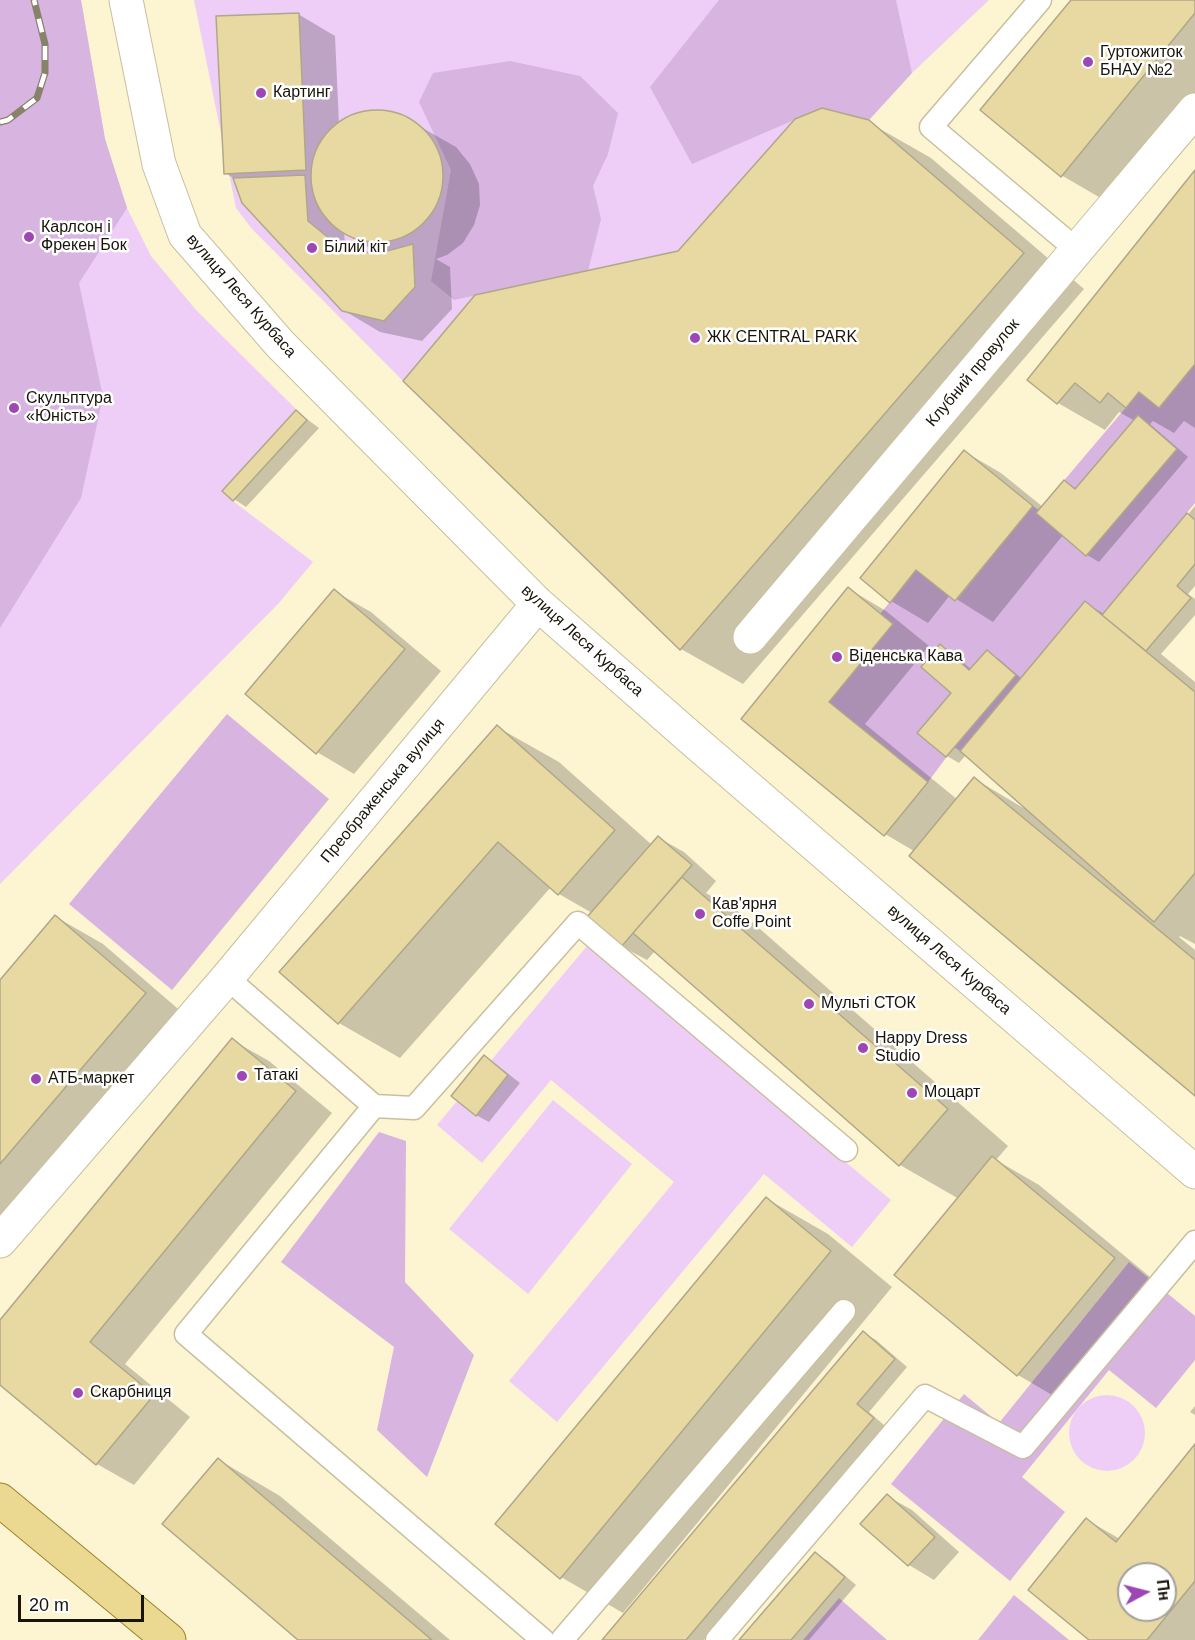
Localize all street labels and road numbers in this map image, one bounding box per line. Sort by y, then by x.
street label: вулиця Леся Курбаса [182,230,300,362]
street label: Клубний провулок [922,315,1024,431]
street label: вулиця Леся Курбаса [517,581,647,701]
street label: Преображенська вулиця [317,715,449,867]
street label: вулиця Леся Курбаса [883,901,1015,1019]

